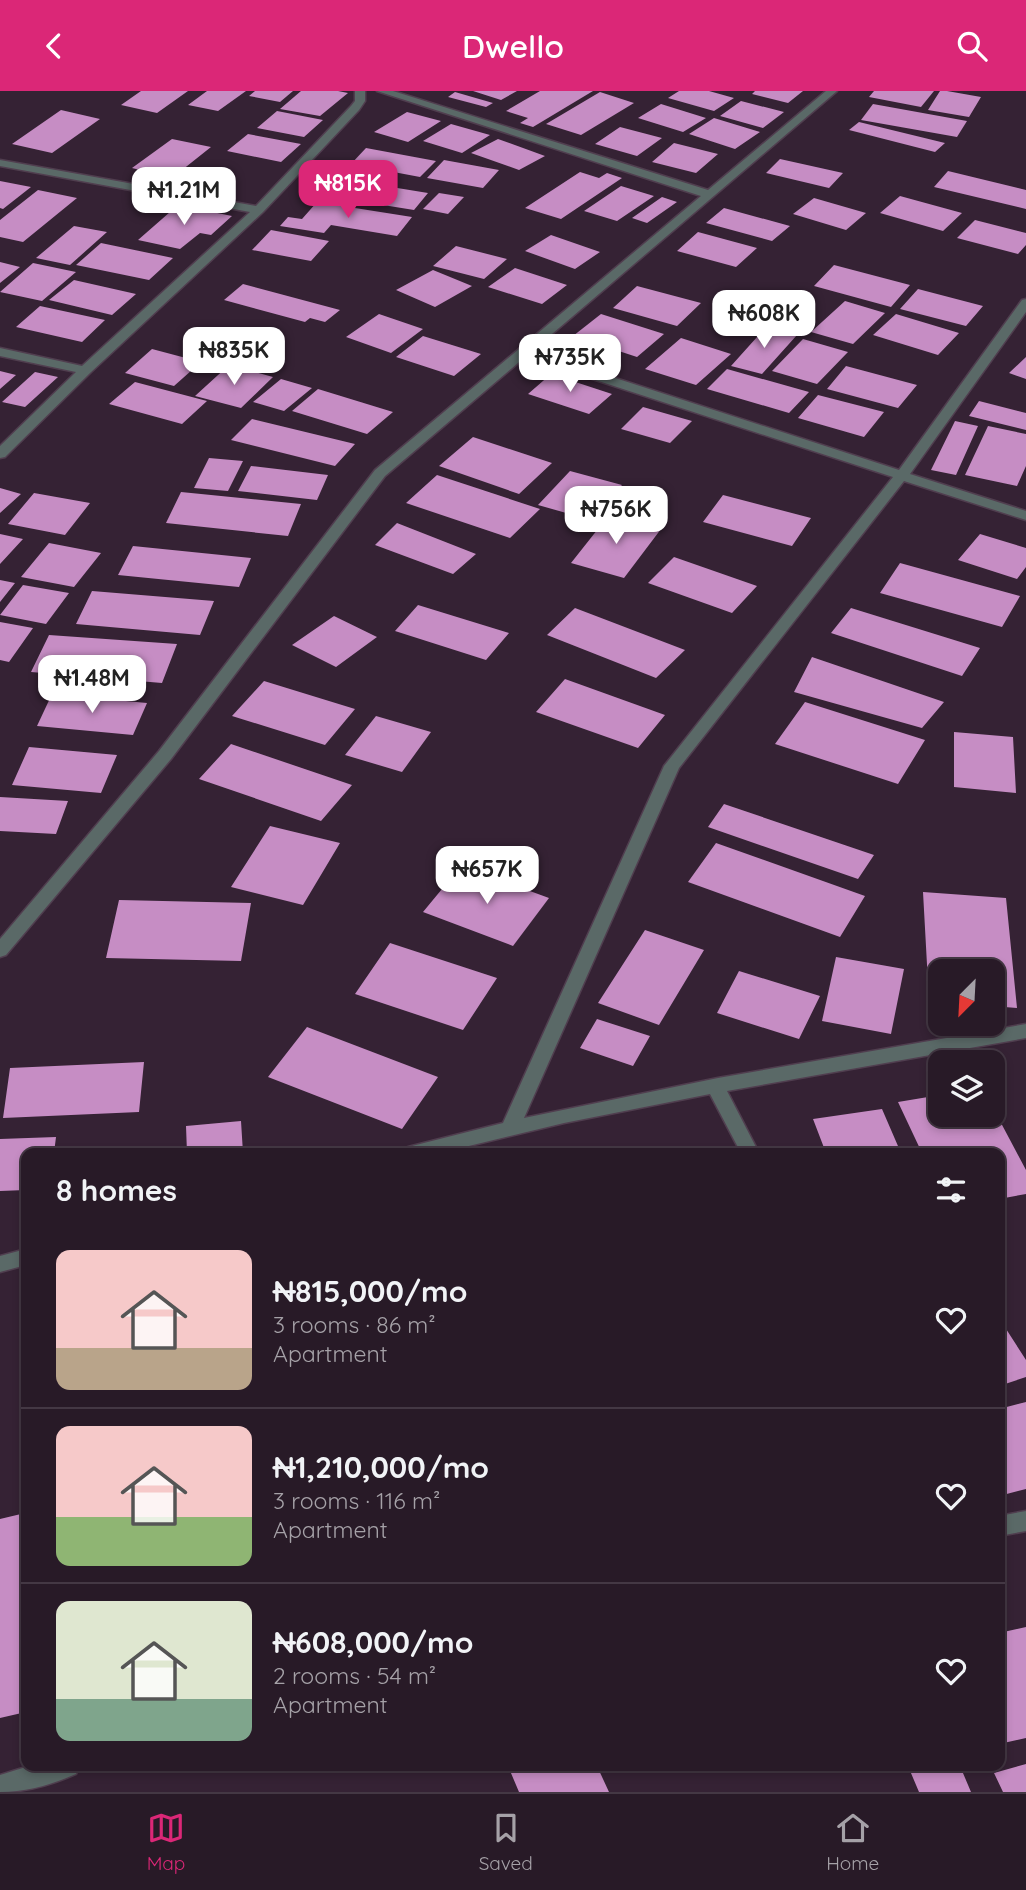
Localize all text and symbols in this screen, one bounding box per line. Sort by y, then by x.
text: Dwello [462,26,564,66]
icon: back [35,27,73,65]
icon: search [953,27,991,65]
pin: ₦815K [299,160,397,220]
pin: ₦1.21M [127,167,241,227]
text: ₦815K [315,168,381,197]
text: ₦1.21M [148,175,220,204]
pin: ₦608K [715,291,813,350]
text: ₦608K [728,298,800,327]
pin: ₦835K [185,327,283,387]
text: ₦835K [199,335,269,364]
pin: ₦735K [521,335,619,394]
text: ₦735K [535,342,605,371]
pin: ₦756K [567,487,665,546]
text: ₦756K [581,494,651,523]
pin: ₦1.48M [35,655,149,715]
text: ₦1.48M [54,663,130,692]
pin: ₦657K [438,847,536,906]
text: ₦657K [452,854,522,883]
north arrow [928,959,1004,1036]
map controls [928,959,1005,1127]
button: layers [928,1050,1005,1127]
text: 8 homes [56,1171,177,1209]
icon: filters [932,1171,970,1209]
text: ₦815,000/mo [273,1272,467,1310]
icon: home [112,1278,196,1362]
icon: heart [932,1301,970,1339]
text: 3 rooms · 86 m² [273,1310,436,1339]
text: Apartment [273,1339,387,1368]
text: ₦1,210,000/mo [273,1448,489,1486]
icon: home [112,1454,196,1538]
icon: heart [932,1477,970,1515]
text: 3 rooms · 116 m² [273,1486,440,1515]
text: Apartment [273,1515,387,1544]
text: ₦608,000/mo [273,1623,473,1661]
icon: home [112,1629,196,1713]
icon: heart [932,1652,970,1690]
text: 2 rooms · 54 m² [273,1661,436,1690]
text: Apartment [273,1690,387,1719]
tab: Map [147,1809,185,1875]
tab: Saved [479,1809,533,1875]
tab: Home [826,1809,879,1875]

